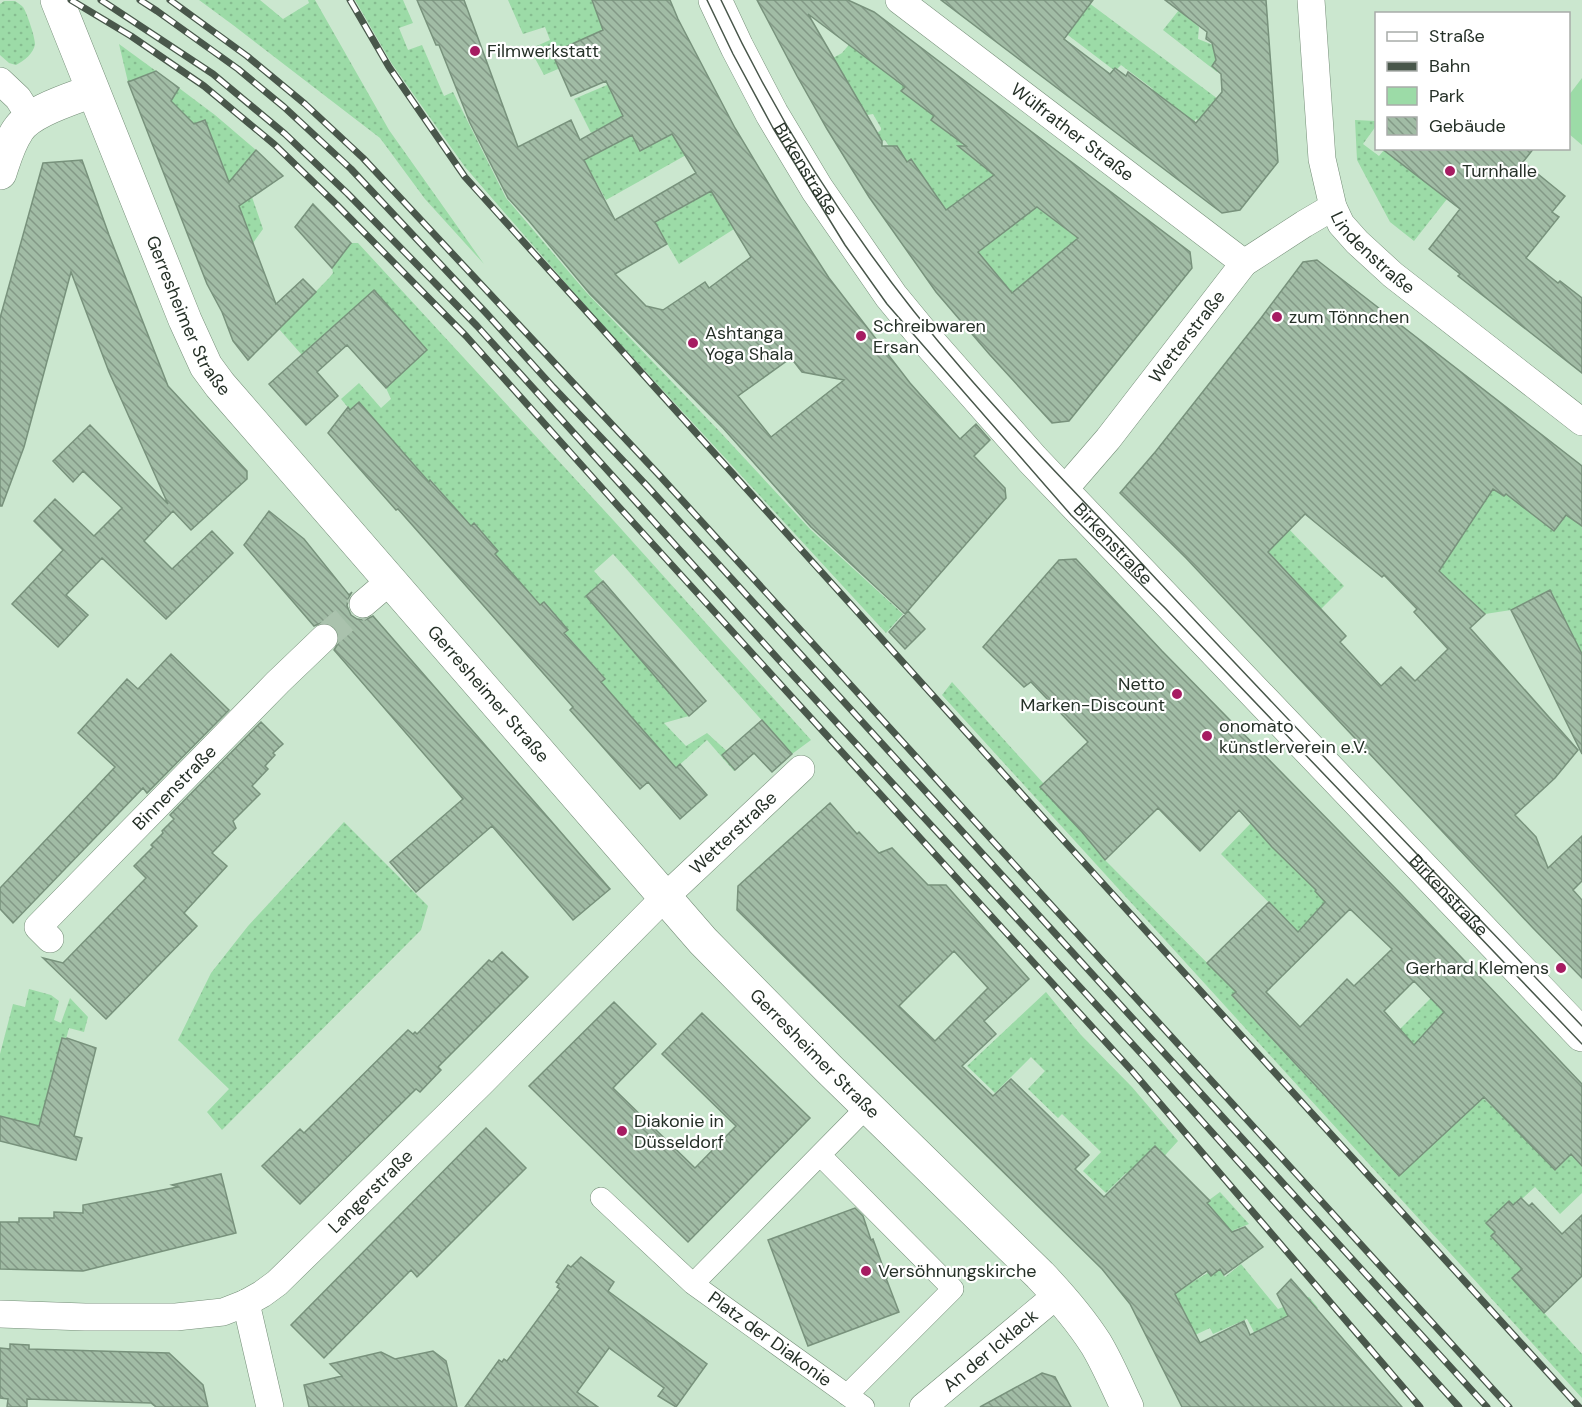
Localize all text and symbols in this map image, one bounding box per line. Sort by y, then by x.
legend [1375,12,1570,150]
text: Straße [1429,24,1485,48]
place label: Filmwerkstatt [487,39,599,63]
marker: Filmwerkstatt [468,44,482,58]
text: Bahn [1429,54,1470,78]
street label: Wülfrather Straße [1006,77,1139,187]
text: Park [1429,84,1465,108]
text: Gebäude [1429,114,1506,138]
street label: Birkenstraße [768,118,844,220]
place label: Turnhalle [1462,159,1537,183]
marker: Turnhalle [1443,164,1457,178]
street label: Lindenstraße [1325,208,1420,300]
street label: Gerresheimer Straße [140,232,236,401]
street label: Wetterstraße [1144,285,1231,388]
place label: zum Tönnchen [1289,305,1409,329]
marker: zum Tönnchen [1270,310,1284,324]
place label: Schreibwaren Ersan [873,314,986,359]
place label: Ashtanga Yoga Shala [705,321,793,366]
marker: Schreibwaren Ersan [854,329,868,343]
marker: Ashtanga Yoga Shala [686,336,700,350]
street label: Birkenstraße [1068,498,1158,590]
street label: Gerresheimer Straße [422,620,555,768]
place label: Netto Marken-Discount [1020,672,1165,717]
marker: Netto Marken-Discount [1170,687,1184,701]
place label: onomato künstlerverein e.V. [1219,714,1367,759]
marker: onomato künstlerverein e.V. [1200,729,1214,743]
street label: Binnenstraße [127,740,222,836]
street label: Wetterstraße [685,786,782,880]
street label: Birkenstraße [1404,849,1494,942]
place label: Gerhard Klemens [1406,956,1549,980]
marker: Gerhard Klemens [1554,961,1568,975]
street label: Gerresheimer Straße [744,983,885,1124]
place label: Diakonie in Düsseldorf [634,1109,724,1154]
marker: Diakonie in Düsseldorf [615,1124,629,1138]
street label: Langerstraße [323,1144,418,1239]
place label: Versöhnungskirche [878,1259,1036,1283]
marker: Versöhnungskirche [859,1264,873,1278]
street label: Platz der Diakonie [703,1286,837,1392]
street label: An der Icklack [938,1304,1043,1397]

